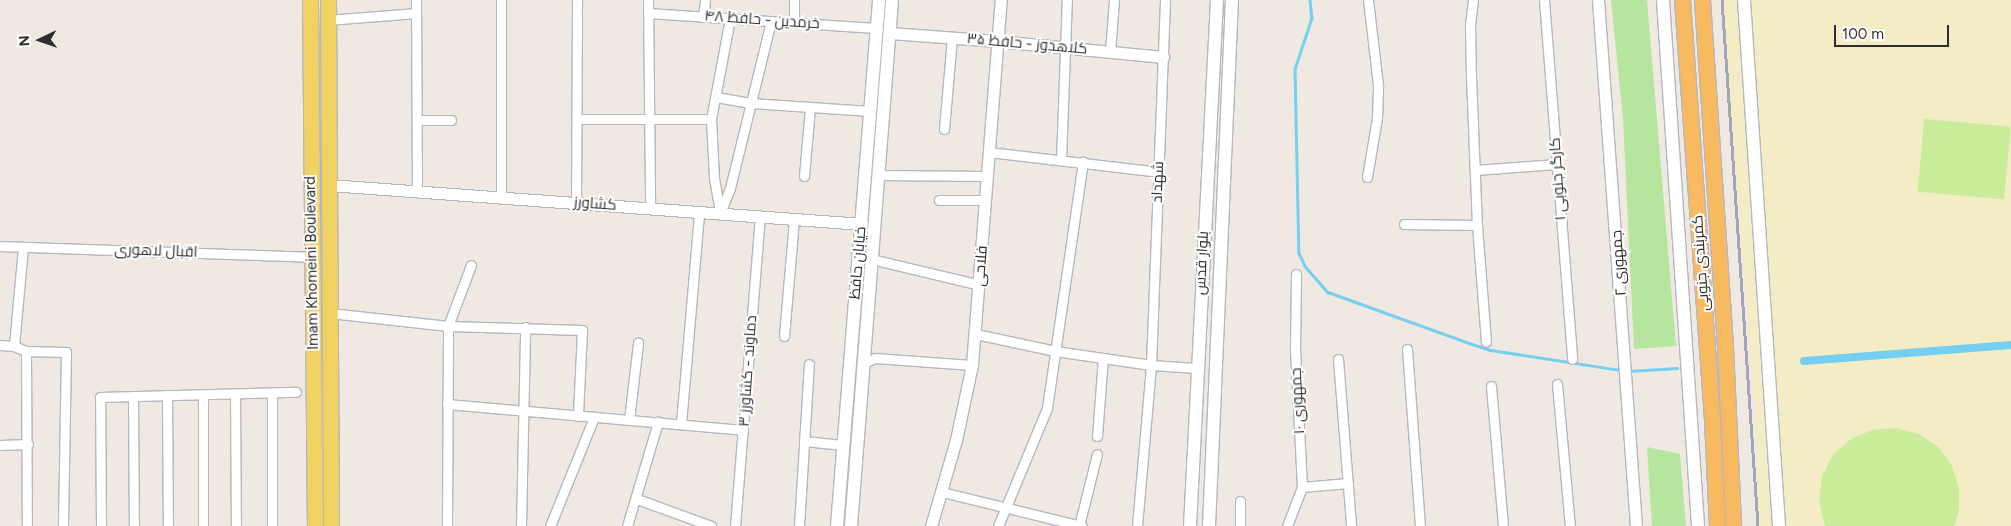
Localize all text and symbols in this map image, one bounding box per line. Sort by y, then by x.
street label: خرمدین - حافظ ۴۸ [704,7,820,33]
north arrow [15,15,65,65]
scale bar [1836,15,1951,47]
text: 100 m [1842,25,1884,43]
street label: کلاهدوز - حافظ ۳۵ [966,30,1088,58]
text: N [16,35,33,47]
street label: کارگر جنوبی ۱ [1546,137,1570,221]
street label: شهداد [1148,161,1168,203]
street label: Imam Khomeini Boulevard [301,176,323,350]
street label: کشاورز [573,194,617,214]
street label: کمربندی جنوبی [1689,214,1713,312]
street label: خیابان حافظ [846,226,870,300]
street label: جمهوری ۲ [1608,229,1630,297]
street label: بلوار قدس [1191,230,1213,296]
street label: اقبال لاهوری [114,241,198,261]
street label: فلاحی [971,245,991,287]
street label: دماوند - کشاورز ۳ [735,315,761,427]
street label: جمهوری ۱۰ [1287,367,1309,435]

